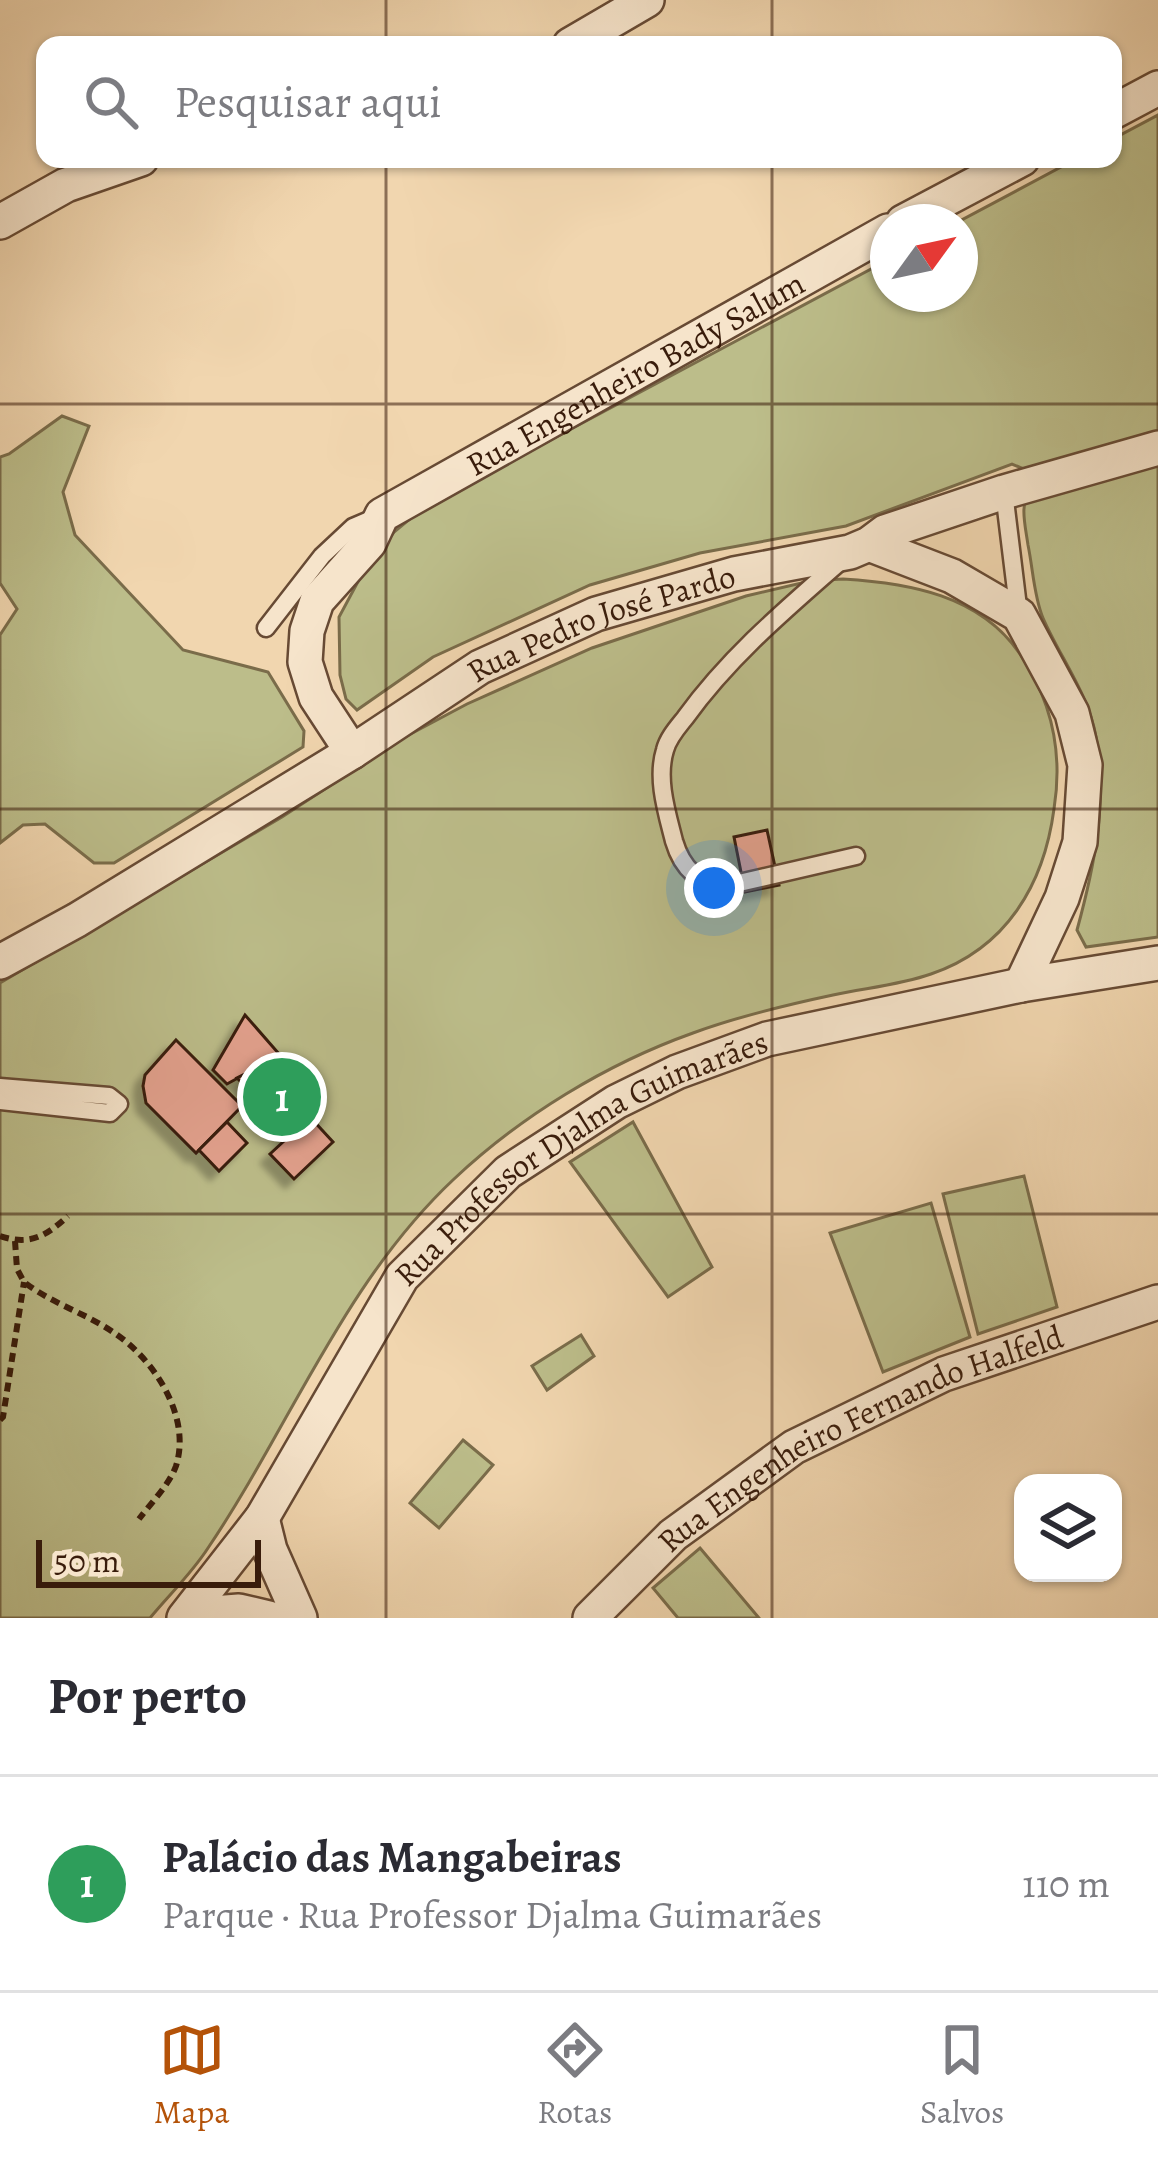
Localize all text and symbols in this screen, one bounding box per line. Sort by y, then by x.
search box [36,36,1122,168]
icon: search [78,69,144,135]
text: Pesquisar aqui [174,71,442,133]
north arrow [870,204,978,312]
street label: Rua Engenheiro Bady Salum [458,260,812,486]
street label: Rua Pedro José Pardo [457,552,740,693]
your location [684,858,744,918]
street label: Rua Professor Djalma Guimarães [384,1018,774,1296]
pin: 1 [243,1052,321,1142]
street label: Rua Engenheiro Fernando Halfeld [646,1313,1069,1562]
map controls [1014,1474,1122,1582]
button: layers [1014,1474,1122,1582]
scale bar [36,1534,261,1587]
text: 50 m [54,1538,120,1583]
text: Por perto [48,1661,247,1731]
text: Palácio das Mangabeiras [162,1826,622,1888]
text: 1 [80,1857,94,1910]
text: 110 m [1022,1857,1110,1910]
text: Parque · Rua Professor Djalma Guimarães [162,1888,822,1941]
tab: Mapa [154,2017,230,2134]
tab: Rotas [537,2017,612,2134]
tab: Salvos [920,2017,1004,2134]

